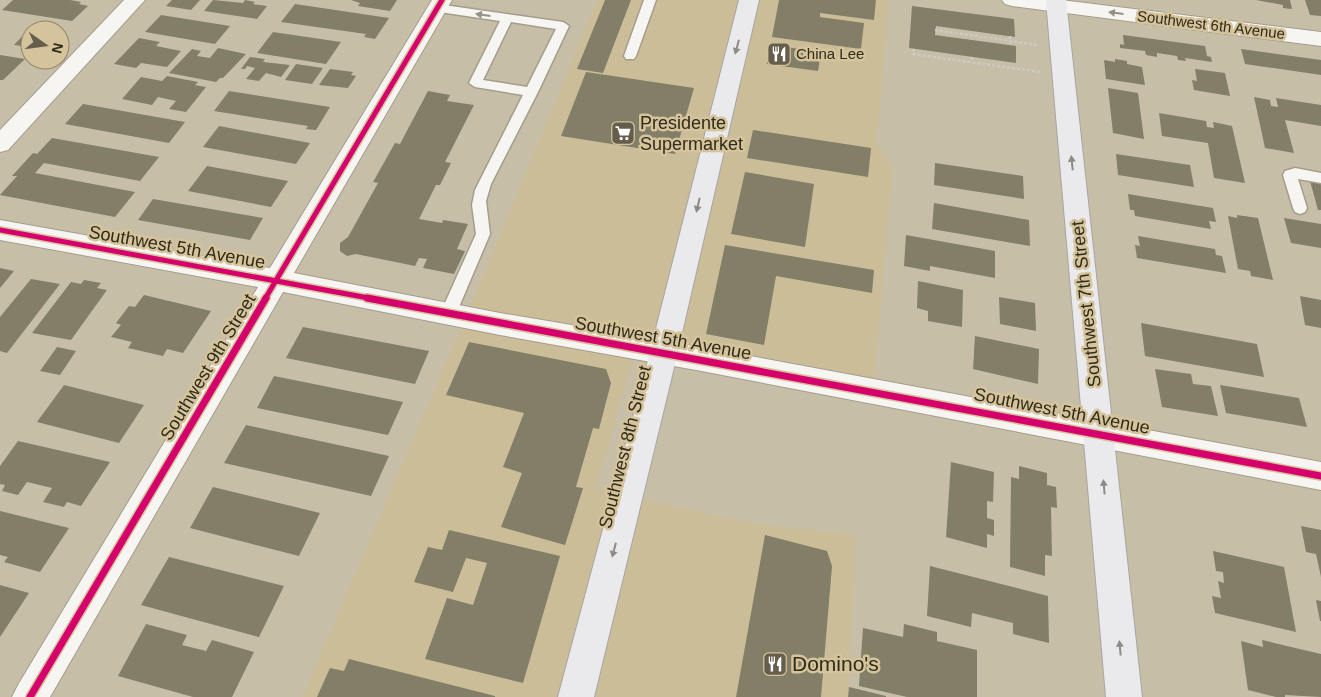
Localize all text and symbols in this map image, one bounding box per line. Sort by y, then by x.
street label: Southwest 6th Avenue [1136,7,1286,42]
one-way arrow [1108,9,1124,17]
one-way arrow [475,10,491,18]
north arrow [20,20,70,70]
one-way arrow [732,40,740,55]
text: N [49,41,67,55]
restaurant icon: China Lee [766,41,792,67]
place label: China Lee [796,45,864,62]
place label: Presidente Supermarket [640,113,743,154]
supermarket icon: Presidente Supermarket [610,120,636,146]
one-way arrow [1068,154,1076,170]
one-way arrow [694,198,702,213]
street label: Southwest 7th Street [1067,220,1105,388]
street label: Southwest 5th Avenue [87,222,267,272]
street label: Southwest 9th Street [156,290,260,444]
street label: Southwest 5th Avenue [573,313,753,363]
street label: Southwest 8th Street [595,364,655,530]
street label: Southwest 5th Avenue [972,384,1152,438]
one-way arrow [1100,478,1108,494]
one-way arrow [609,542,617,557]
one-way arrow [1115,640,1123,656]
restaurant icon: Domino's [762,651,788,677]
place label: Domino's [792,652,879,675]

